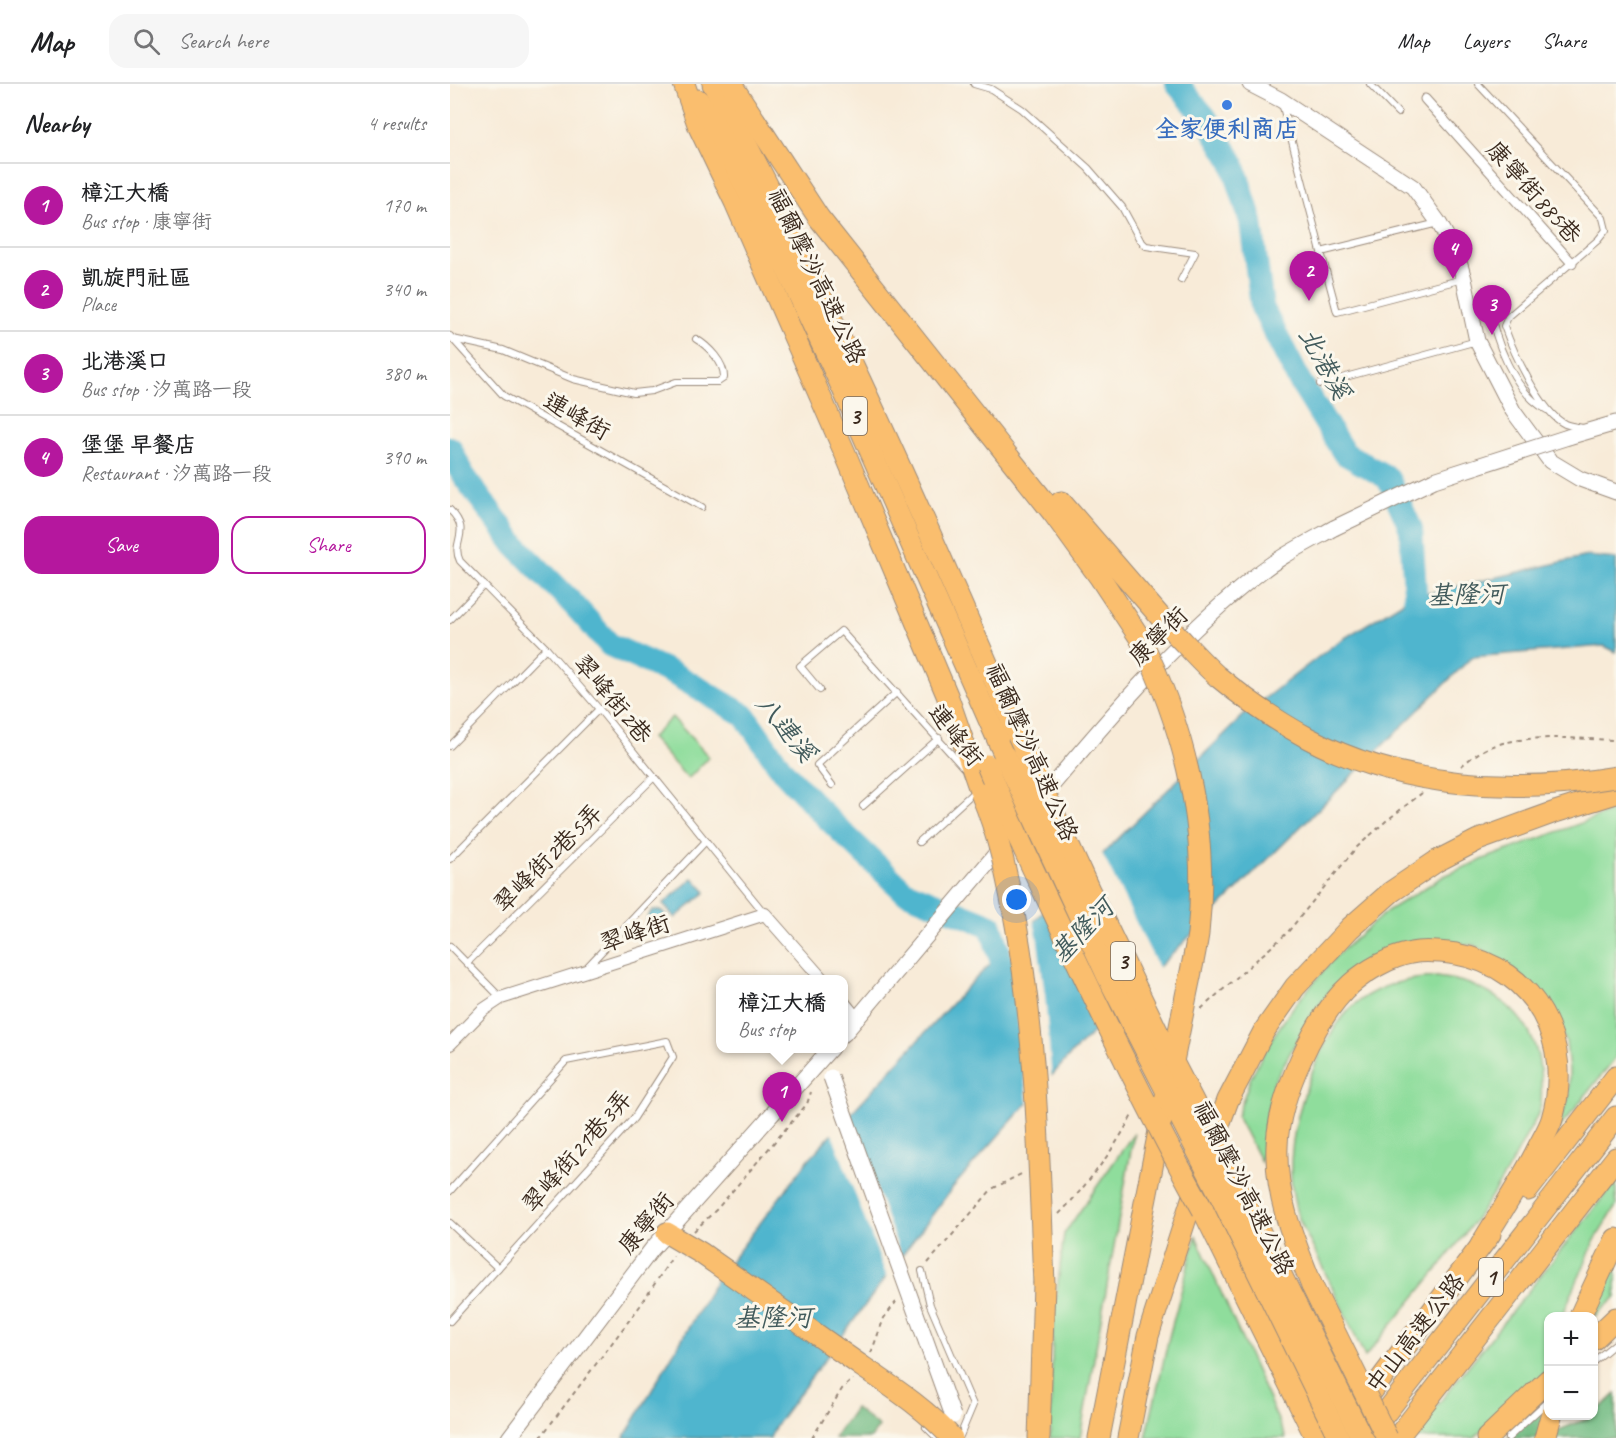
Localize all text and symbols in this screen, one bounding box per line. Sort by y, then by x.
search box [109,14,529,68]
text: Map [30,24,73,59]
icon: search [130,25,163,58]
text: Search here [178,27,268,55]
text: Map [1397,28,1430,54]
text: Layers [1463,28,1509,54]
text: Share [1542,28,1586,54]
marker: 全家便利商店 [1220,98,1234,112]
text: Nearby [24,107,89,140]
text: 4 results [367,111,426,136]
place label: 全家便利商店 [1155,114,1299,144]
street label: 康寧街885巷 [1480,134,1588,250]
text: 樟江大橋 [81,179,169,207]
street label: 福爾摩沙高速公路 [761,183,873,369]
text: 1 [39,193,48,218]
text: 170 m [383,193,426,218]
text: Bus stop · 康寧街 [81,209,212,234]
pin: 4 [1434,230,1472,279]
pin: 2 [1290,252,1328,301]
text: 凱旋門社區 [81,264,191,292]
text: 2 [39,277,48,302]
text: 340 m [383,277,426,302]
pin: 3 [1472,286,1512,335]
text: Place [81,292,116,317]
water label: 北港溪 [1291,321,1359,407]
text: 北港溪口 [81,347,169,375]
text: 3 [39,361,48,386]
text: 380 m [383,361,426,386]
text: Bus stop · 汐萬路一段 [81,377,252,402]
street label: 連峰街 [538,385,616,447]
road number: 3 [843,397,867,435]
text: 堡堡 早餐店 [81,431,196,459]
text: 4 [39,445,48,470]
text: 390 m [383,445,426,470]
text: Restaurant · 汐萬路一段 [81,461,272,486]
button: Save [24,516,219,574]
button: Share [231,516,426,574]
water label: 基隆河 [1427,577,1509,612]
street label: 康寧街 [1122,600,1194,672]
street label: 翠峰街2巷 [567,648,659,750]
street label: 福爾摩沙高速公路 [979,658,1085,846]
water label: 八連溪 [748,688,825,770]
street label: 連峰街 [922,698,990,772]
street label: 翠峰街2巷5弄 [487,797,609,919]
your location [1002,885,1031,914]
water label: 基隆河 [1043,888,1124,970]
street label: 翠峰街 [596,908,674,958]
road number: 3 [1111,942,1135,980]
popup [716,975,848,1053]
text: 樟江大橋 [738,989,826,1017]
text: Bus stop [738,1017,796,1042]
pin: 1 [762,1072,802,1122]
street label: 翠峰街21巷3弄 [516,1084,638,1218]
street label: 福爾摩沙高速公路 [1187,1096,1301,1280]
street label: 康寧街 [611,1186,681,1260]
road number: 1 [1479,1258,1503,1296]
street label: 中山高速公路 [1359,1267,1471,1399]
water label: 基隆河 [734,1301,816,1334]
map controls [1544,1312,1598,1420]
button: + [1544,1312,1598,1366]
button: − [1544,1366,1598,1420]

